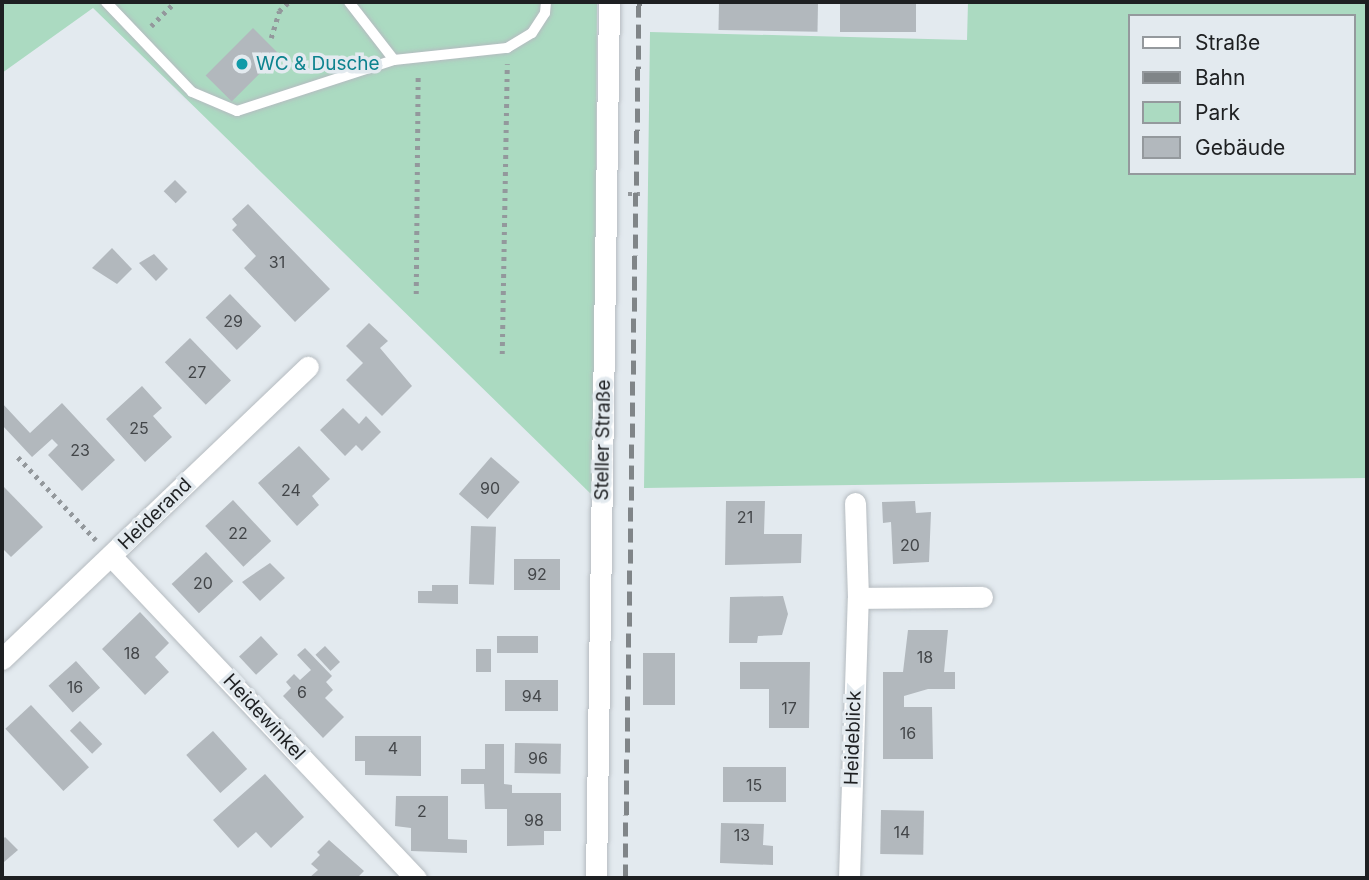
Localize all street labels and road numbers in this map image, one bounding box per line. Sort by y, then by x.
street label: Steller Straße [591,379,615,501]
street label: Heiderand [114,473,196,555]
street label: Heidewinkel [218,669,310,765]
street label: Heideblick [840,690,866,786]

